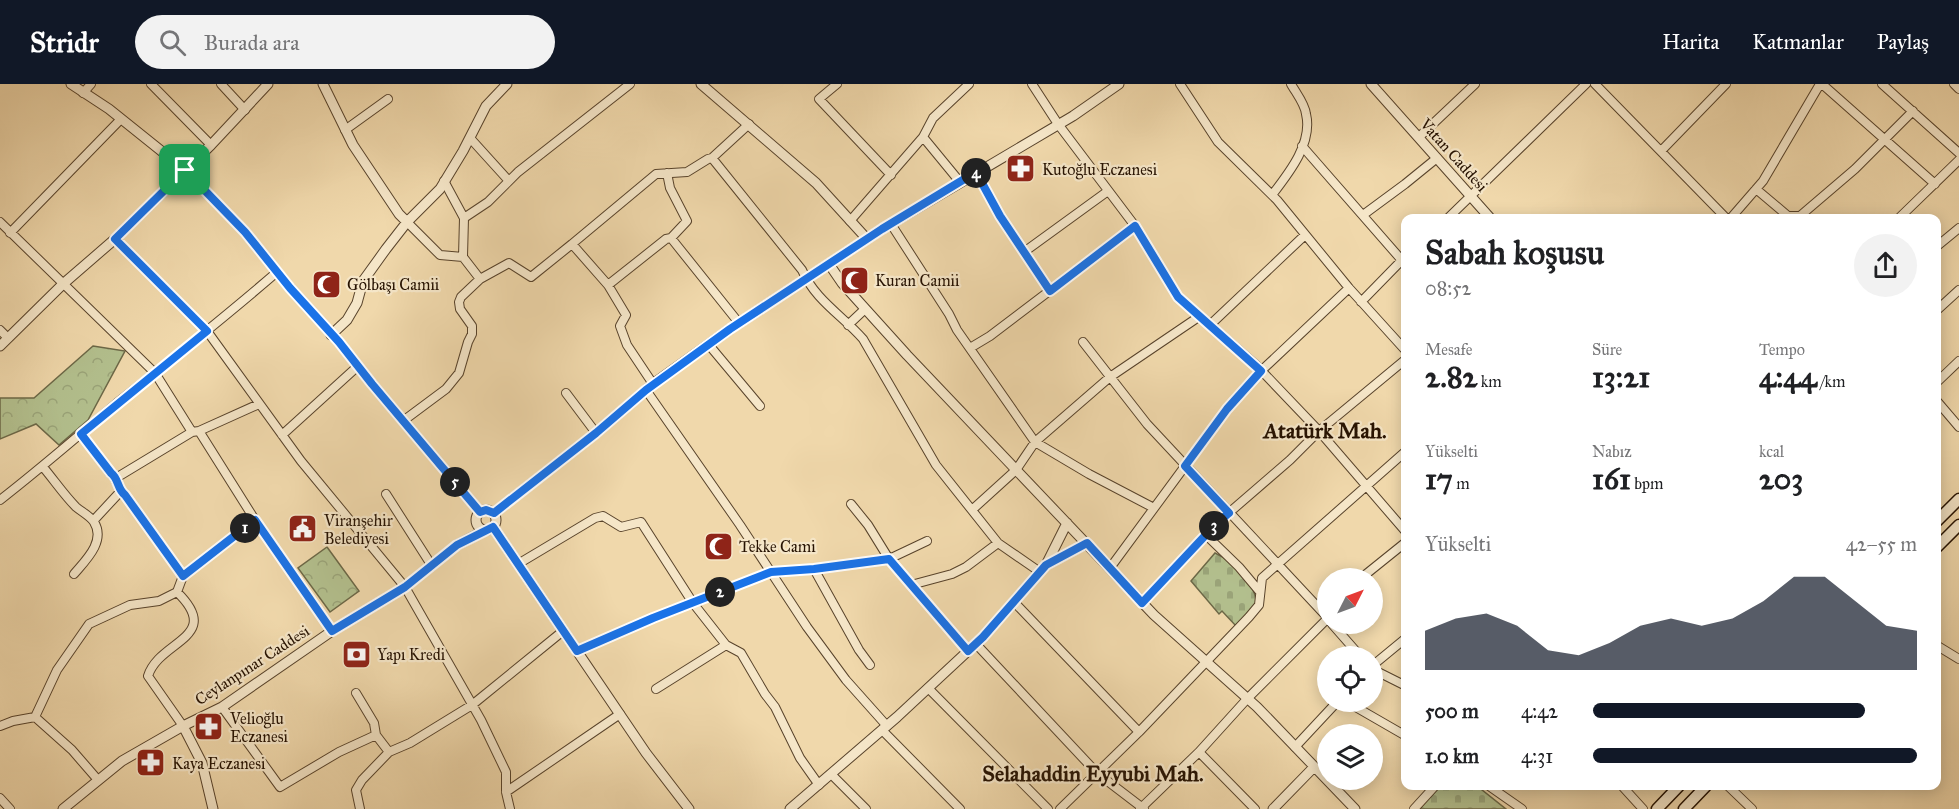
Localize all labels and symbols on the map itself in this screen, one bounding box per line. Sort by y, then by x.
street label: Vatan Caddesi [1416,114,1492,196]
pin [159,144,210,195]
pharmacy icon: Kutoğlu Eczanesi [1005,153,1037,185]
pin: 4 [961,158,991,188]
place label: Kutoğlu Eczanesi [1042,160,1158,180]
mosque icon: Kuran Camii [838,264,870,296]
mosque icon: Gölbaşı Camii [310,268,342,300]
place label: Kuran Camii [875,271,960,290]
place label: Gölbaşı Camii [347,275,440,294]
district label: Atatürk Mah. [1261,417,1387,444]
pin: 5 [440,467,470,497]
place label: Viranşehir Belediyesi [323,511,393,548]
pin: 3 [1199,511,1229,541]
pin: 1 [230,513,260,543]
public building icon: Viranşehir Belediyesi [287,513,319,545]
mosque icon: Tekke Cami [702,530,734,562]
place label: Tekke Cami [739,537,816,556]
north arrow [1317,568,1383,634]
pin: 2 [705,577,735,607]
street label: Ceylanpınar Caddesi [191,621,313,709]
bank icon: Yapı Kredi [340,638,372,670]
place label: Yapı Kredi [377,645,446,664]
place label: Velioğlu Eczanesi [229,709,289,746]
pharmacy icon: Velioğlu Eczanesi [193,711,225,743]
pharmacy icon: Kaya Eczanesi [135,747,167,779]
place label: Kaya Eczanesi [172,754,266,773]
district label: Selahaddin Eyyubi Mah. [982,760,1204,787]

